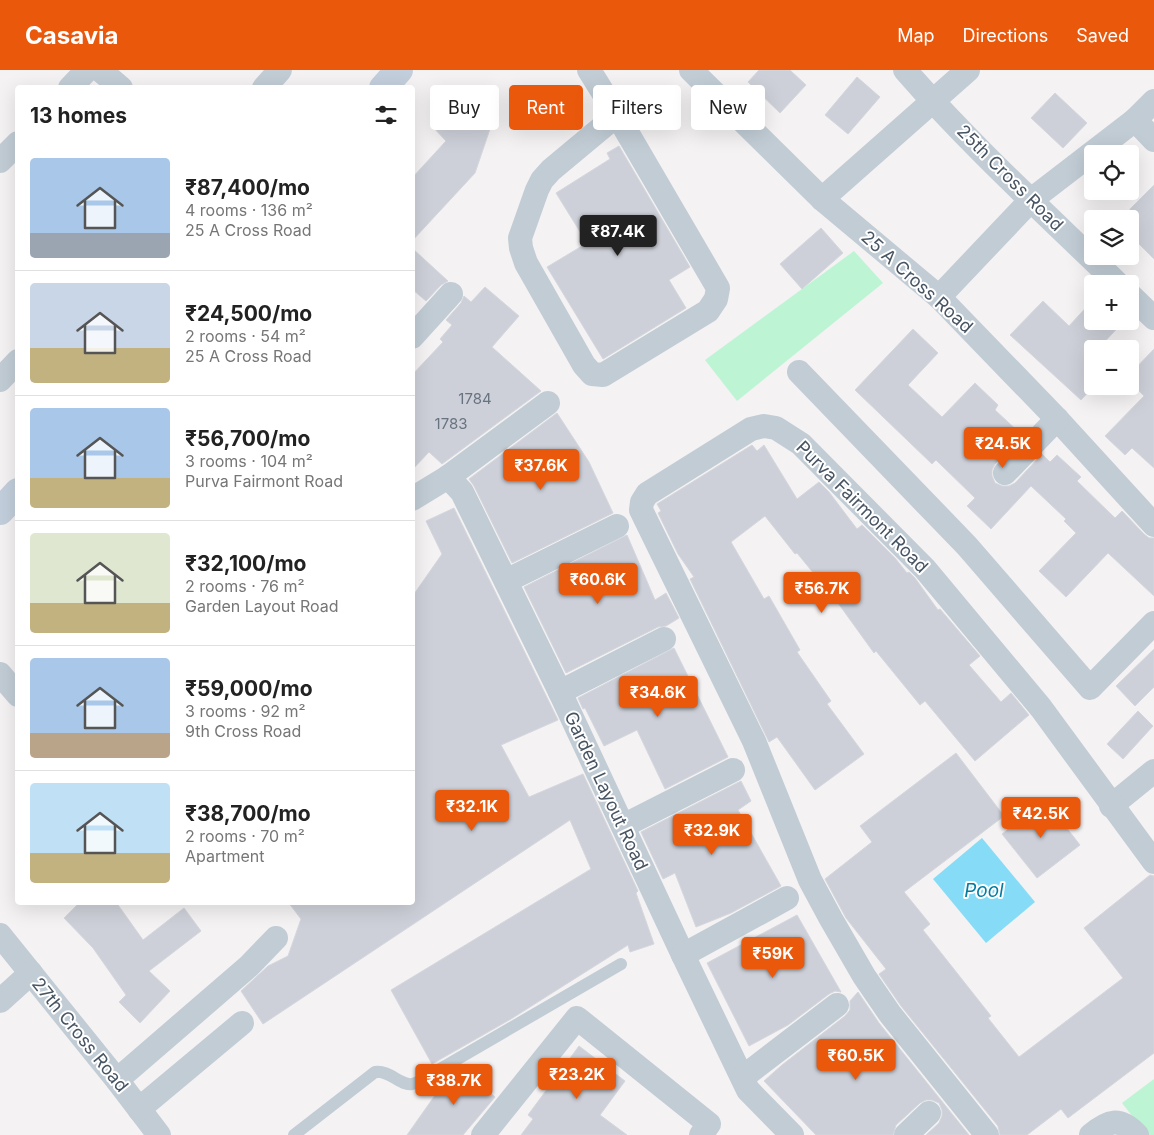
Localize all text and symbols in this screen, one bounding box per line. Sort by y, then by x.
text: Casavia [25,21,118,50]
text: Map [897,25,935,46]
text: Directions [963,25,1048,46]
text: Saved [1076,25,1129,46]
chip: Buy [430,85,499,130]
chip: Rent [509,85,583,130]
chip: Filters [593,85,681,130]
chip: New [691,85,765,130]
icon: filters [372,101,400,129]
text: 13 homes [30,103,127,128]
street label: 25th Cross Road [953,120,1068,235]
map controls [1084,145,1139,395]
button: locate [1084,145,1139,200]
text: ₹87,400/mo [185,175,310,200]
icon: home [70,178,130,238]
text: 4 rooms · 136 m² [185,200,313,220]
button: layers [1084,210,1139,265]
pin: ₹87.4K [577,214,659,257]
text: 25 A Cross Road [185,220,312,240]
text: ₹87.4K [591,221,645,241]
street label: 25 A Cross Road [857,226,977,337]
button: + [1084,275,1139,330]
text: ₹24,500/mo [185,301,312,326]
icon: home [70,303,130,363]
text: 2 rooms · 54 m² [185,326,306,346]
button: − [1084,340,1139,395]
text: 25 A Cross Road [185,346,312,366]
house number: 1784 [458,389,492,408]
house number: 1783 [435,414,467,433]
text: ₹56,700/mo [185,426,310,451]
pin: ₹24.5K [962,426,1044,469]
icon: home [70,428,130,488]
text: ₹24.5K [975,433,1031,453]
street label: Purva Fairmont Road [792,436,933,577]
pin: ₹37.6K [500,448,582,491]
text: 3 rooms · 104 m² [185,451,313,471]
text: ₹37.6K [514,455,568,475]
text: Purva Fairmont Road [185,471,343,491]
text: ₹32,100/mo [185,551,306,576]
icon: home [70,553,130,613]
pin: ₹60.6K [557,562,639,605]
text: ₹60.6K [570,569,626,589]
pin: ₹56.7K [781,572,863,614]
text: 2 rooms · 76 m² [185,576,305,596]
text: ₹56.7K [794,578,850,598]
text: Garden Layout Road [185,596,339,616]
text: ₹59,000/mo [185,676,313,701]
pin: ₹34.6K [617,676,699,718]
icon: home [70,678,130,738]
text: ₹34.6K [630,682,686,702]
text: 3 rooms · 92 m² [185,701,306,721]
street label: Garden Layout Road [560,708,652,874]
text: 9th Cross Road [185,721,301,741]
pin: ₹32.1K [431,790,513,832]
text: ₹32.1K [446,796,498,816]
pin: ₹42.5K [1000,796,1082,839]
text: ₹38,700/mo [185,801,311,826]
icon: home [70,803,130,863]
text: ₹42.5K [1012,803,1070,823]
pin: ₹32.9K [671,814,753,856]
text: ₹32.9K [684,820,740,840]
text: 2 rooms · 70 m² [185,826,305,846]
text: Apartment [185,846,265,866]
water label: Pool [964,879,1004,902]
pin: ₹59K [743,936,803,979]
text: ₹59K [752,943,794,963]
street label: 27th Cross Road [28,973,133,1096]
pin: ₹60.5K [815,1038,897,1081]
text: ₹60.5K [828,1045,884,1065]
pin: ₹23.2K [536,1058,618,1100]
pin: ₹38.7K [413,1064,495,1106]
text: ₹23.2K [549,1064,605,1084]
text: ₹38.7K [426,1070,482,1090]

